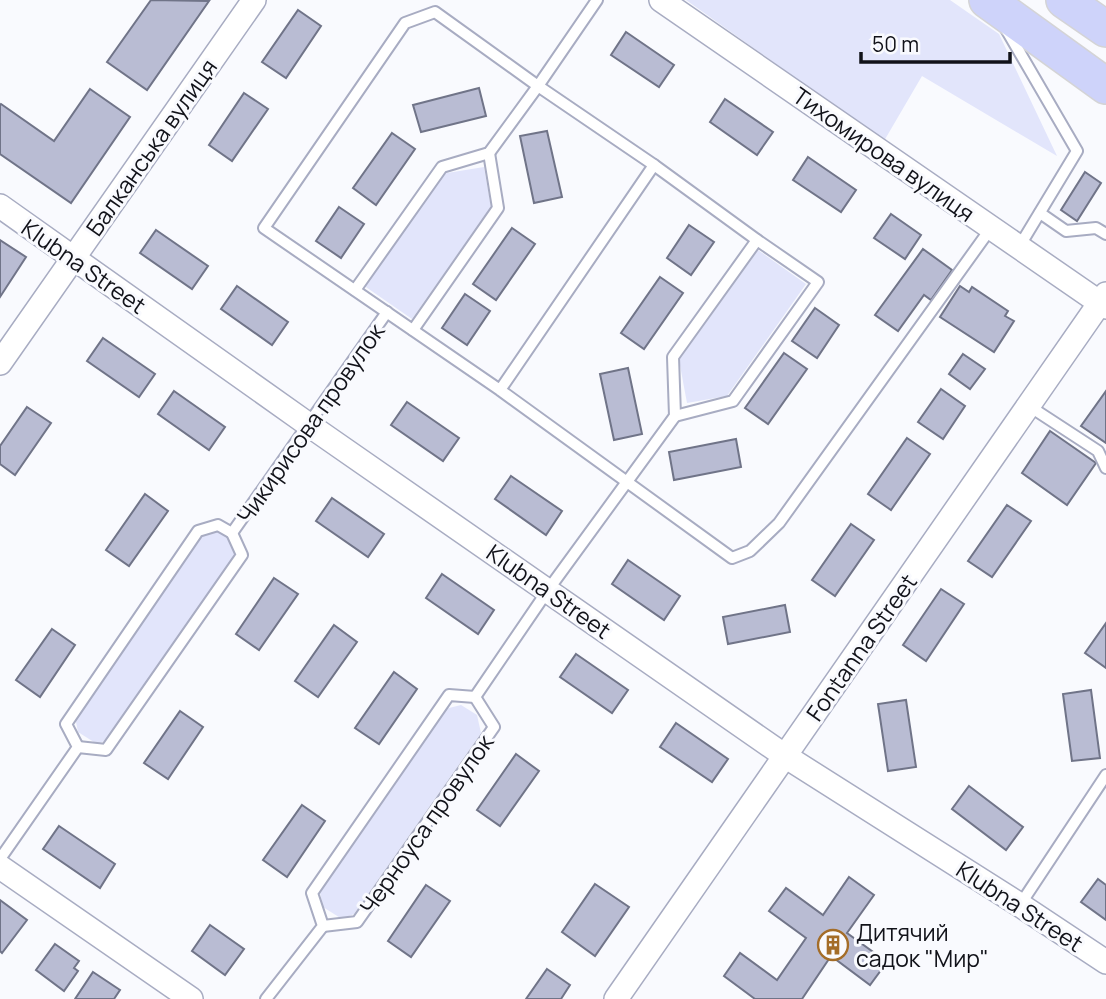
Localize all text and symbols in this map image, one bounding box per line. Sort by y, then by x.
scale bar [861,21,1010,65]
text: 50 m [872,30,919,58]
street label: Балканська вулиця [78,52,224,242]
street label: Тихомирова вулиця [787,79,981,229]
street label: Klubna Street [15,211,153,321]
street label: Чикирисова провулок [229,316,392,529]
street label: Klubna Street [480,536,618,646]
street label: Fontanna Street [798,567,924,727]
street label: Черноуса провулок [352,727,501,920]
street label: Klubna Street [951,853,1089,959]
place label: Дитячий садок "Мир" [856,916,989,974]
building icon: Дитячий садок "Мир" [816,928,850,962]

